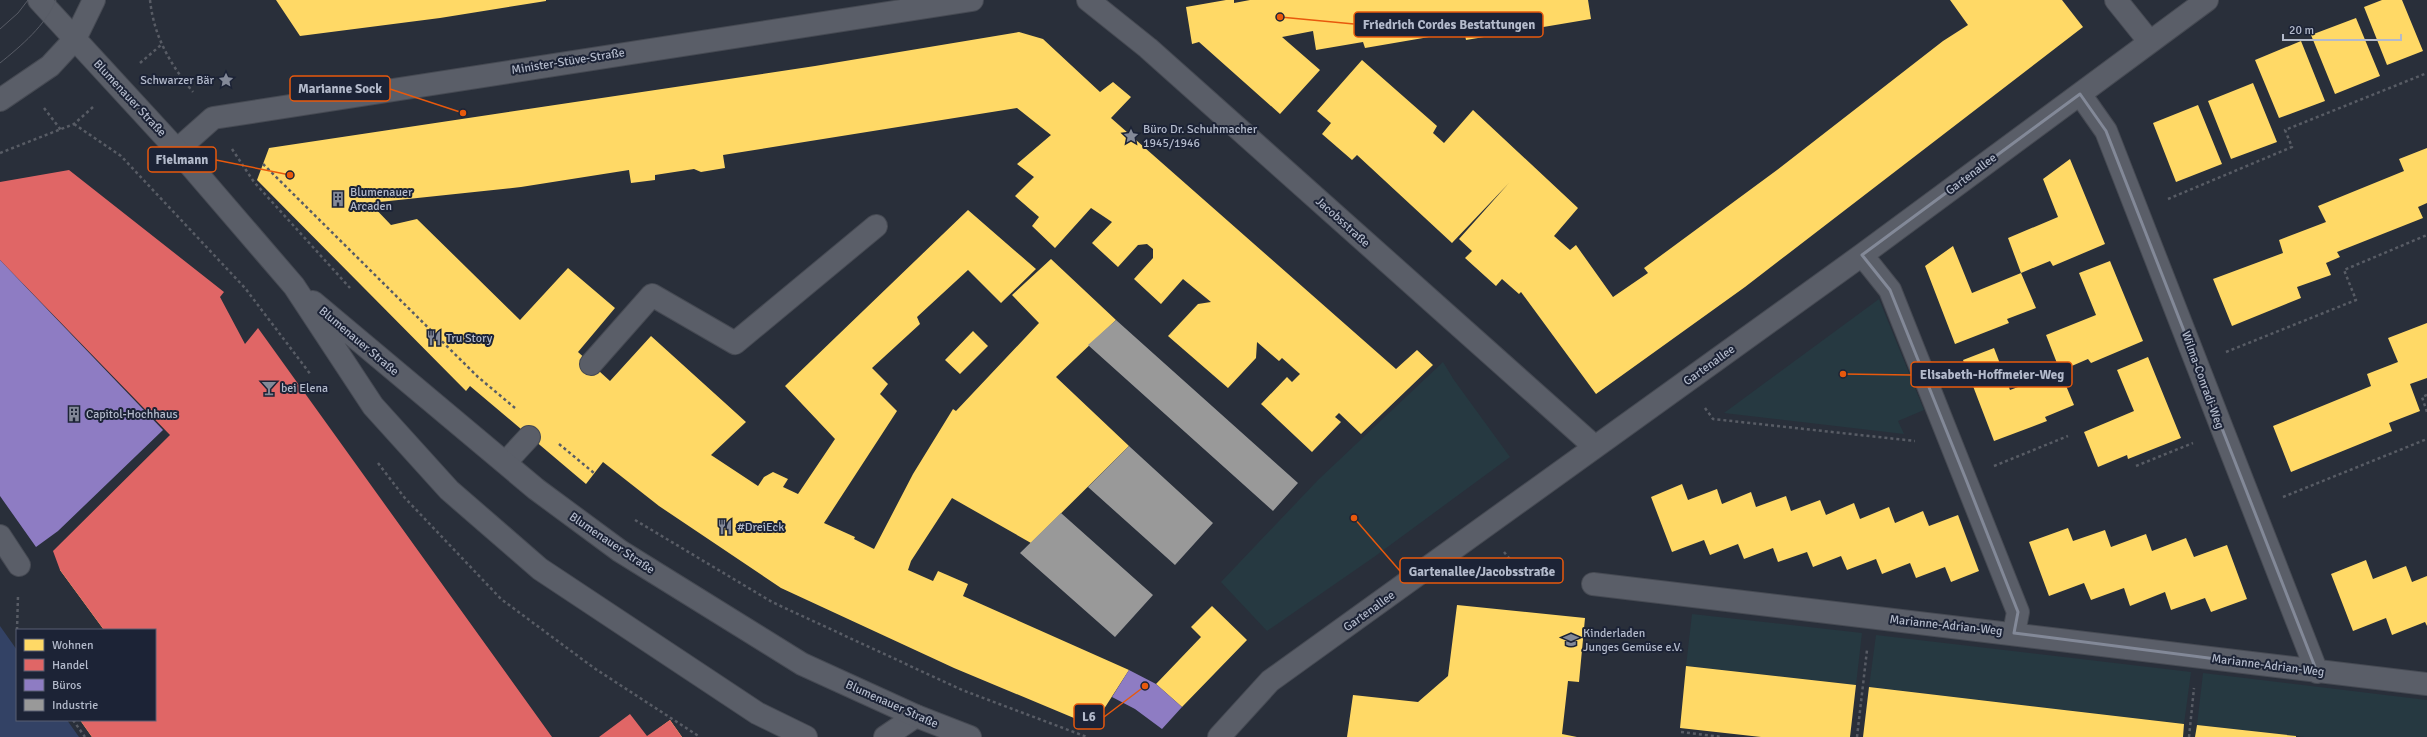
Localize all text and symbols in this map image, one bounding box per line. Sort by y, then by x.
callout: Friedrich Cordes Bestattungen [1354,12,1543,37]
scale bar [2283,16,2401,42]
text: Friedrich Cordes Bestattungen [1363,17,1535,33]
text: 20 m [2289,23,2314,38]
street label: Minister-Stüve-Straße [510,45,626,78]
street label: Blumenauer Straße [90,57,169,140]
place icon: Schwarzer Bär [217,71,235,89]
place label: Schwarzer Bär [140,73,215,88]
callout: Marianne Sock [290,76,390,101]
text: Marianne Sock [298,81,382,97]
place label: Büro Dr. Schuhmacher 1945/1946 [1143,122,1258,151]
place icon: Büro Dr. Schuhmacher 1945/1946 [1122,127,1140,145]
callout: Fielmann [148,147,216,172]
street label: Gartenallee [1943,150,2000,198]
text: Fielmann [156,152,208,168]
place label: Blumenauer Arcaden [350,185,413,214]
building icon: Blumenauer Arcaden [329,190,347,208]
street label: Jacobsstraße [1312,194,1373,251]
street label: Blumenauer Straße [316,304,402,379]
restaurant icon: Tru Story [425,329,443,347]
street label: Wilma-Conradi-Weg [2178,329,2227,431]
place label: Tru Story [446,331,493,346]
street label: Gartenallee [1681,342,1738,389]
callout: Elisabeth-Hoffmeier-Weg [1911,362,2072,387]
text: Elisabeth-Hoffmeier-Weg [1920,367,2064,383]
bar icon: bei Elena [260,379,278,397]
place label: bei Elena [281,381,328,396]
building icon: Capitol-Hochhaus [65,405,83,423]
place label: Capitol-Hochhaus [86,407,178,422]
street label: Blumenauer Straße [566,509,657,578]
restaurant icon: #DreiEck [716,518,734,536]
place label: #DreiEck [737,520,784,535]
callout: Gartenallee/Jacobsstraße [1400,558,1563,583]
text: Gartenallee/Jacobsstraße [1409,564,1556,580]
street label: Gartenallee [1341,588,1398,635]
street label: Marianne-Adrian-Weg [1889,612,2003,639]
place label: Kinderladen Junges Gemüse e.V. [1583,626,1683,655]
legend [16,629,156,721]
school or university icon: Kinderladen Junges Gemüse e.V. [1562,631,1580,649]
text: Wohnen [52,638,94,653]
street label: Marianne-Adrian-Weg [2211,651,2325,680]
text: Handel [52,658,89,673]
street label: Blumenauer Straße [843,677,940,732]
text: Büros [52,678,82,693]
text: Industrie [52,698,98,713]
callout: L6 [1074,704,1104,729]
text: L6 [1082,709,1096,725]

